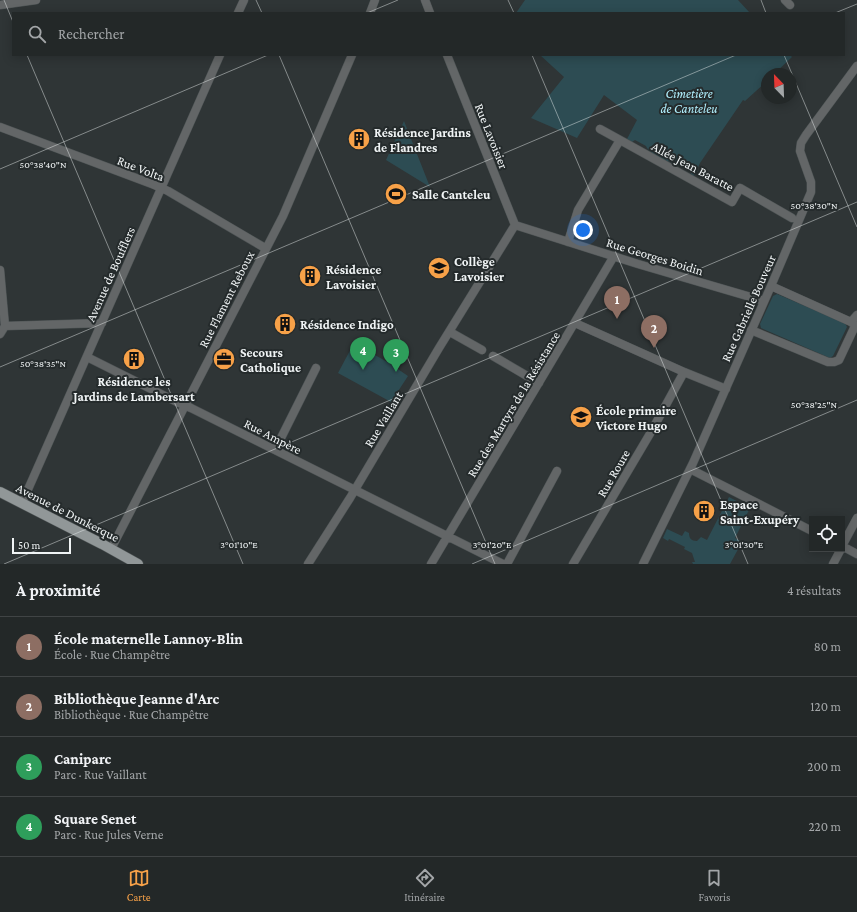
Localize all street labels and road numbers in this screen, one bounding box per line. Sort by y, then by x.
street label: Rue Lavoisier [472,101,512,171]
street label: Allée Jean Baratte [649,138,737,195]
street label: Rue Volta [115,153,166,184]
street label: Avenue de Boufflers [83,224,138,324]
street label: Rue Georges Boidin [605,235,705,278]
street label: Rue Flament Reboux [196,248,257,350]
street label: Rue Gabrielle Bouveur [718,252,779,364]
street label: Rue des Martyrs de la Résistance [464,328,563,480]
street label: Rue Vaillant [361,388,406,450]
street label: Rue Ampère [242,416,304,457]
street label: Rue Roure [594,447,633,500]
street label: Avenue de Dunkerque [14,480,122,545]

